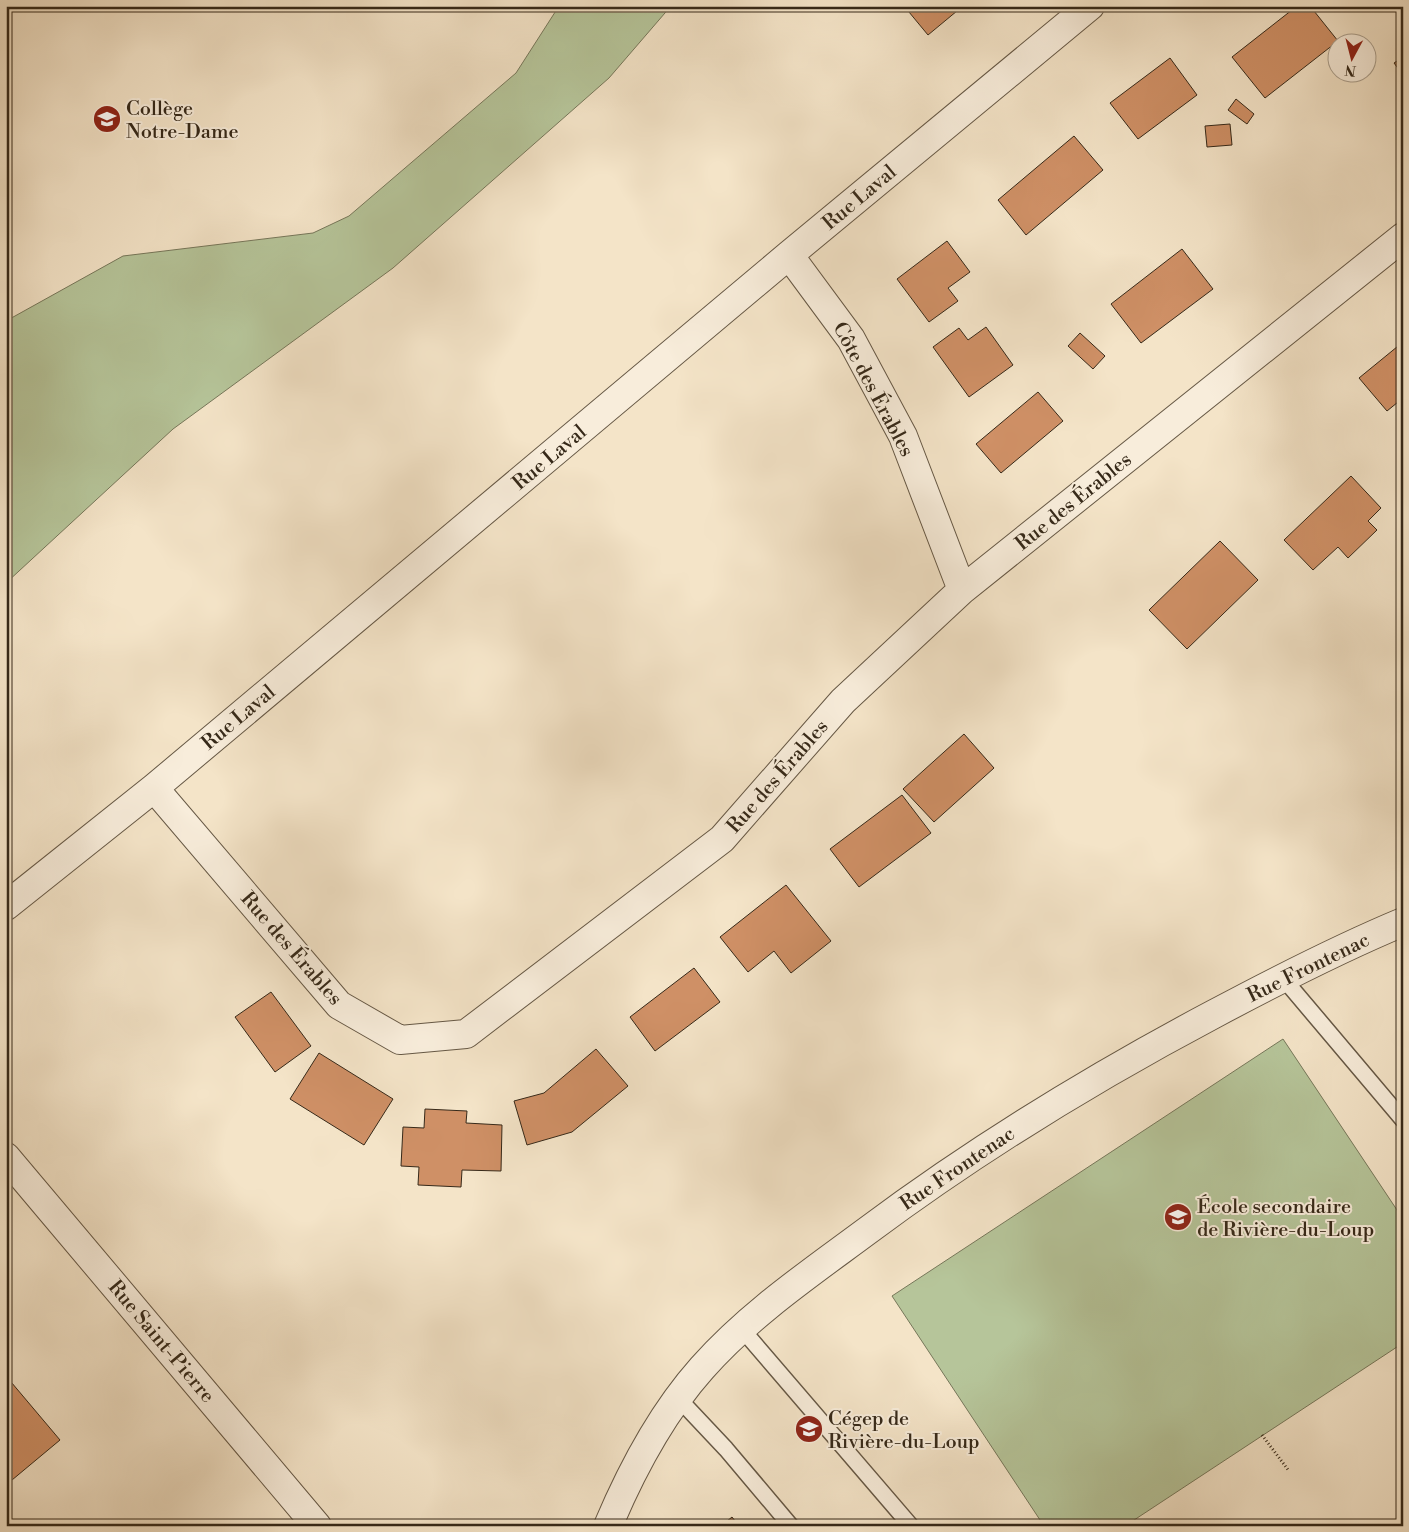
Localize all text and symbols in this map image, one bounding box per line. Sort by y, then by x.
north arrow [1326,32,1376,82]
text: N [1344,60,1357,80]
place label: Collège Notre-Dame [126,97,239,145]
school or university icon: Collège Notre-Dame [92,104,122,134]
street label: Rue Laval [818,160,902,236]
street label: Côte des Érables [827,318,920,461]
street label: Rue Laval [508,420,592,496]
street label: Rue des Érables [1010,447,1137,557]
street label: Rue Laval [197,680,281,756]
street label: Rue des Érables [721,714,834,839]
street label: Rue des Érables [235,886,348,1011]
street label: Rue Frontenac [1243,928,1374,1009]
street label: Rue Frontenac [896,1122,1020,1217]
place label: École secondaire de Rivière-du-Loup [1197,1194,1374,1243]
school or university icon: École secondaire de Rivière-du-Loup [1163,1202,1193,1232]
street label: Rue Saint-Pierre [102,1276,219,1408]
place label: Cégep de Rivière-du-Loup [828,1407,980,1455]
school or university icon: Cégep de Rivière-du-Loup [794,1414,824,1444]

